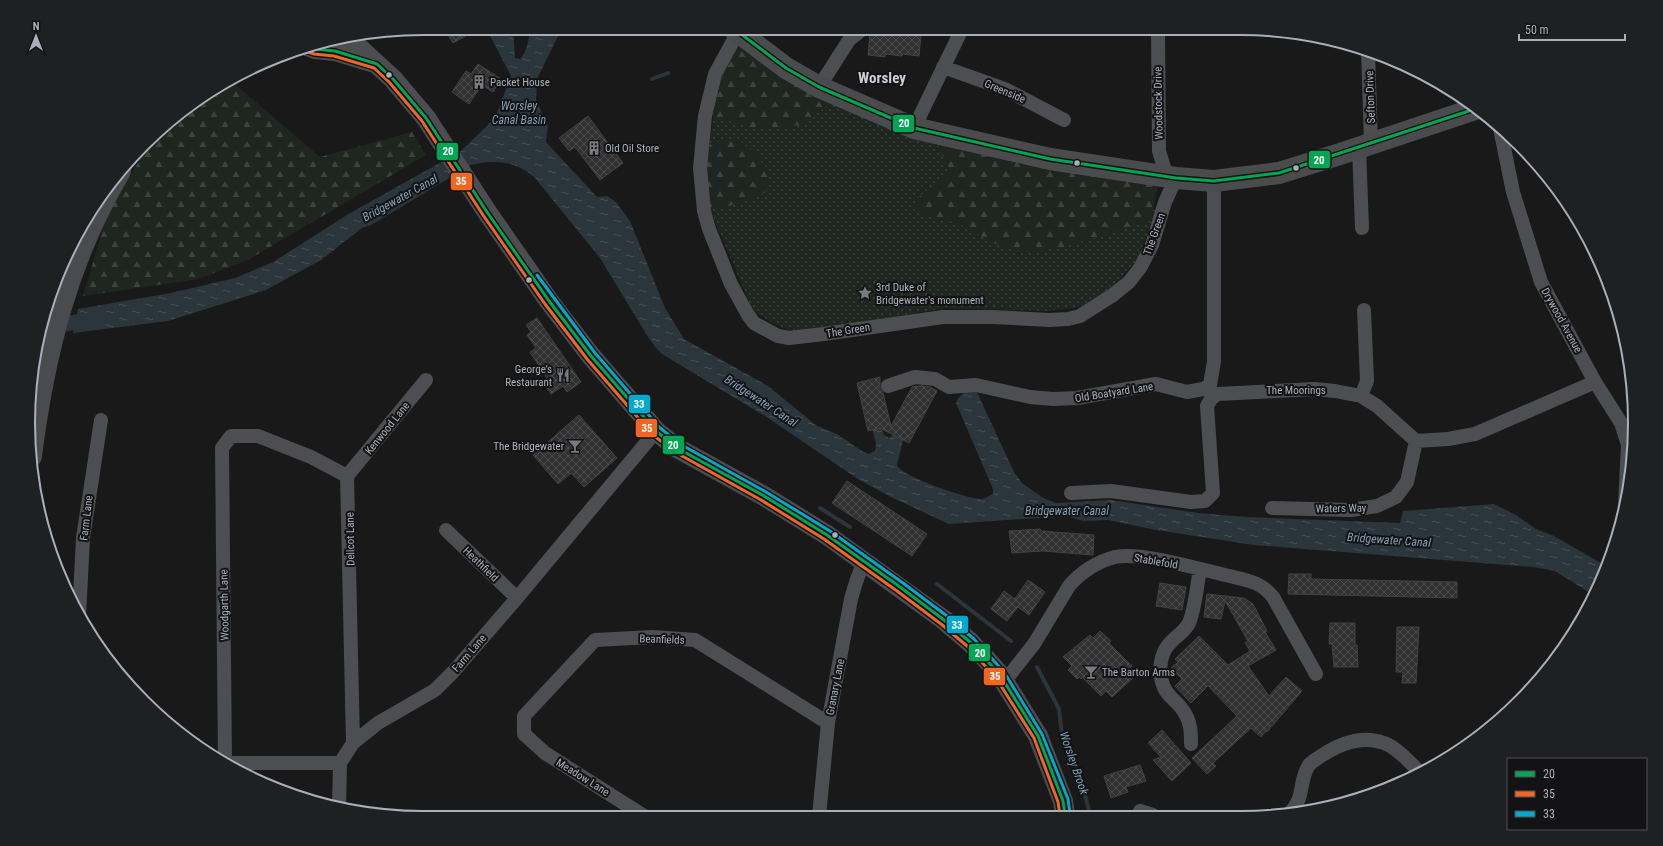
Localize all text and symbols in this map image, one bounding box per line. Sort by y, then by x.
north arrow [16,16,56,56]
scale bar [1519,16,1625,42]
text: N [33,20,40,33]
text: 50 m [1525,23,1549,37]
street label: Woodstock Drive [1151,66,1166,140]
district label: Worsley [858,69,906,87]
unlabelled marker [384,70,394,80]
street label: Sefton Drive [1363,70,1378,124]
building icon: Packet House [471,74,487,90]
place label: Packet House [490,76,550,89]
street label: Greenside [982,77,1027,106]
water label: Worsley Canal Basin [492,99,547,127]
line badge: 20 [892,114,915,133]
text: 20 [898,117,910,130]
building icon: Old Oil Store [586,140,602,156]
line badge: 20 [436,142,459,161]
place label: Old Oil Store [605,142,659,155]
text: 20 [442,145,454,158]
line badge: 20 [1308,150,1331,169]
text: 20 [1313,154,1325,167]
unlabelled marker [1072,158,1082,168]
unlabelled marker [1291,163,1301,173]
water label: Bridgewater Canal [360,171,440,224]
line badge: 35 [450,172,473,191]
text: 35 [455,175,467,188]
street label: The Green [1141,211,1168,257]
unlabelled marker [524,275,534,285]
place label: 3rd Duke of Bridgewater's monument [876,281,984,307]
place icon: 3rd Duke of Bridgewater's monument [857,285,873,301]
street label: Drywood Avenue [1538,286,1585,355]
street label: The Green [825,321,871,340]
place label: George’s Restaurant [505,363,552,389]
restaurant icon: George’s Restaurant [555,367,571,383]
water label: Bridgewater Canal [722,372,800,430]
street label: Old Boatyard Lane [1074,380,1154,405]
street label: The Moorings [1266,384,1326,397]
line badge: 33 [628,394,651,414]
text: 33 [633,398,645,411]
street label: Kenwood Lane [362,400,412,457]
line badge: 35 [635,418,658,438]
text: 35 [641,422,653,435]
line badge: 20 [662,435,685,455]
bar icon: The Bridgewater [567,438,583,454]
text: 20 [667,439,679,452]
place label: The Bridgewater [493,440,565,453]
street label: Farm Lane [77,495,96,541]
street label: Waters Way [1316,502,1367,515]
water label: Bridgewater Canal [1025,504,1109,518]
street label: Dellcot Lane [344,512,357,566]
unlabelled marker [830,530,840,540]
water label: Bridgewater Canal [1347,530,1432,550]
street label: Heathfield [460,544,501,584]
street label: Stablefold [1133,551,1179,572]
street label: Woodgarth Lane [217,569,232,641]
line badge: 33 [946,615,969,634]
text: 33 [951,619,963,632]
street label: Farm Lane [450,632,489,675]
street label: Beanfields [639,632,685,647]
line badge: 20 [968,643,991,662]
text: 20 [974,647,986,660]
street label: Granary Lane [824,658,847,716]
bar icon: The Barton Arms [1083,664,1099,680]
place label: The Barton Arms [1102,666,1175,679]
line badge: 35 [983,667,1006,686]
text: 35 [989,670,1001,683]
water label: Worsley Brook [1057,730,1092,797]
street label: Meadow Lane [554,756,612,799]
legend [1507,758,1647,830]
text: 20 [1543,767,1555,781]
text: 35 [1543,787,1555,801]
text: 33 [1543,807,1555,821]

